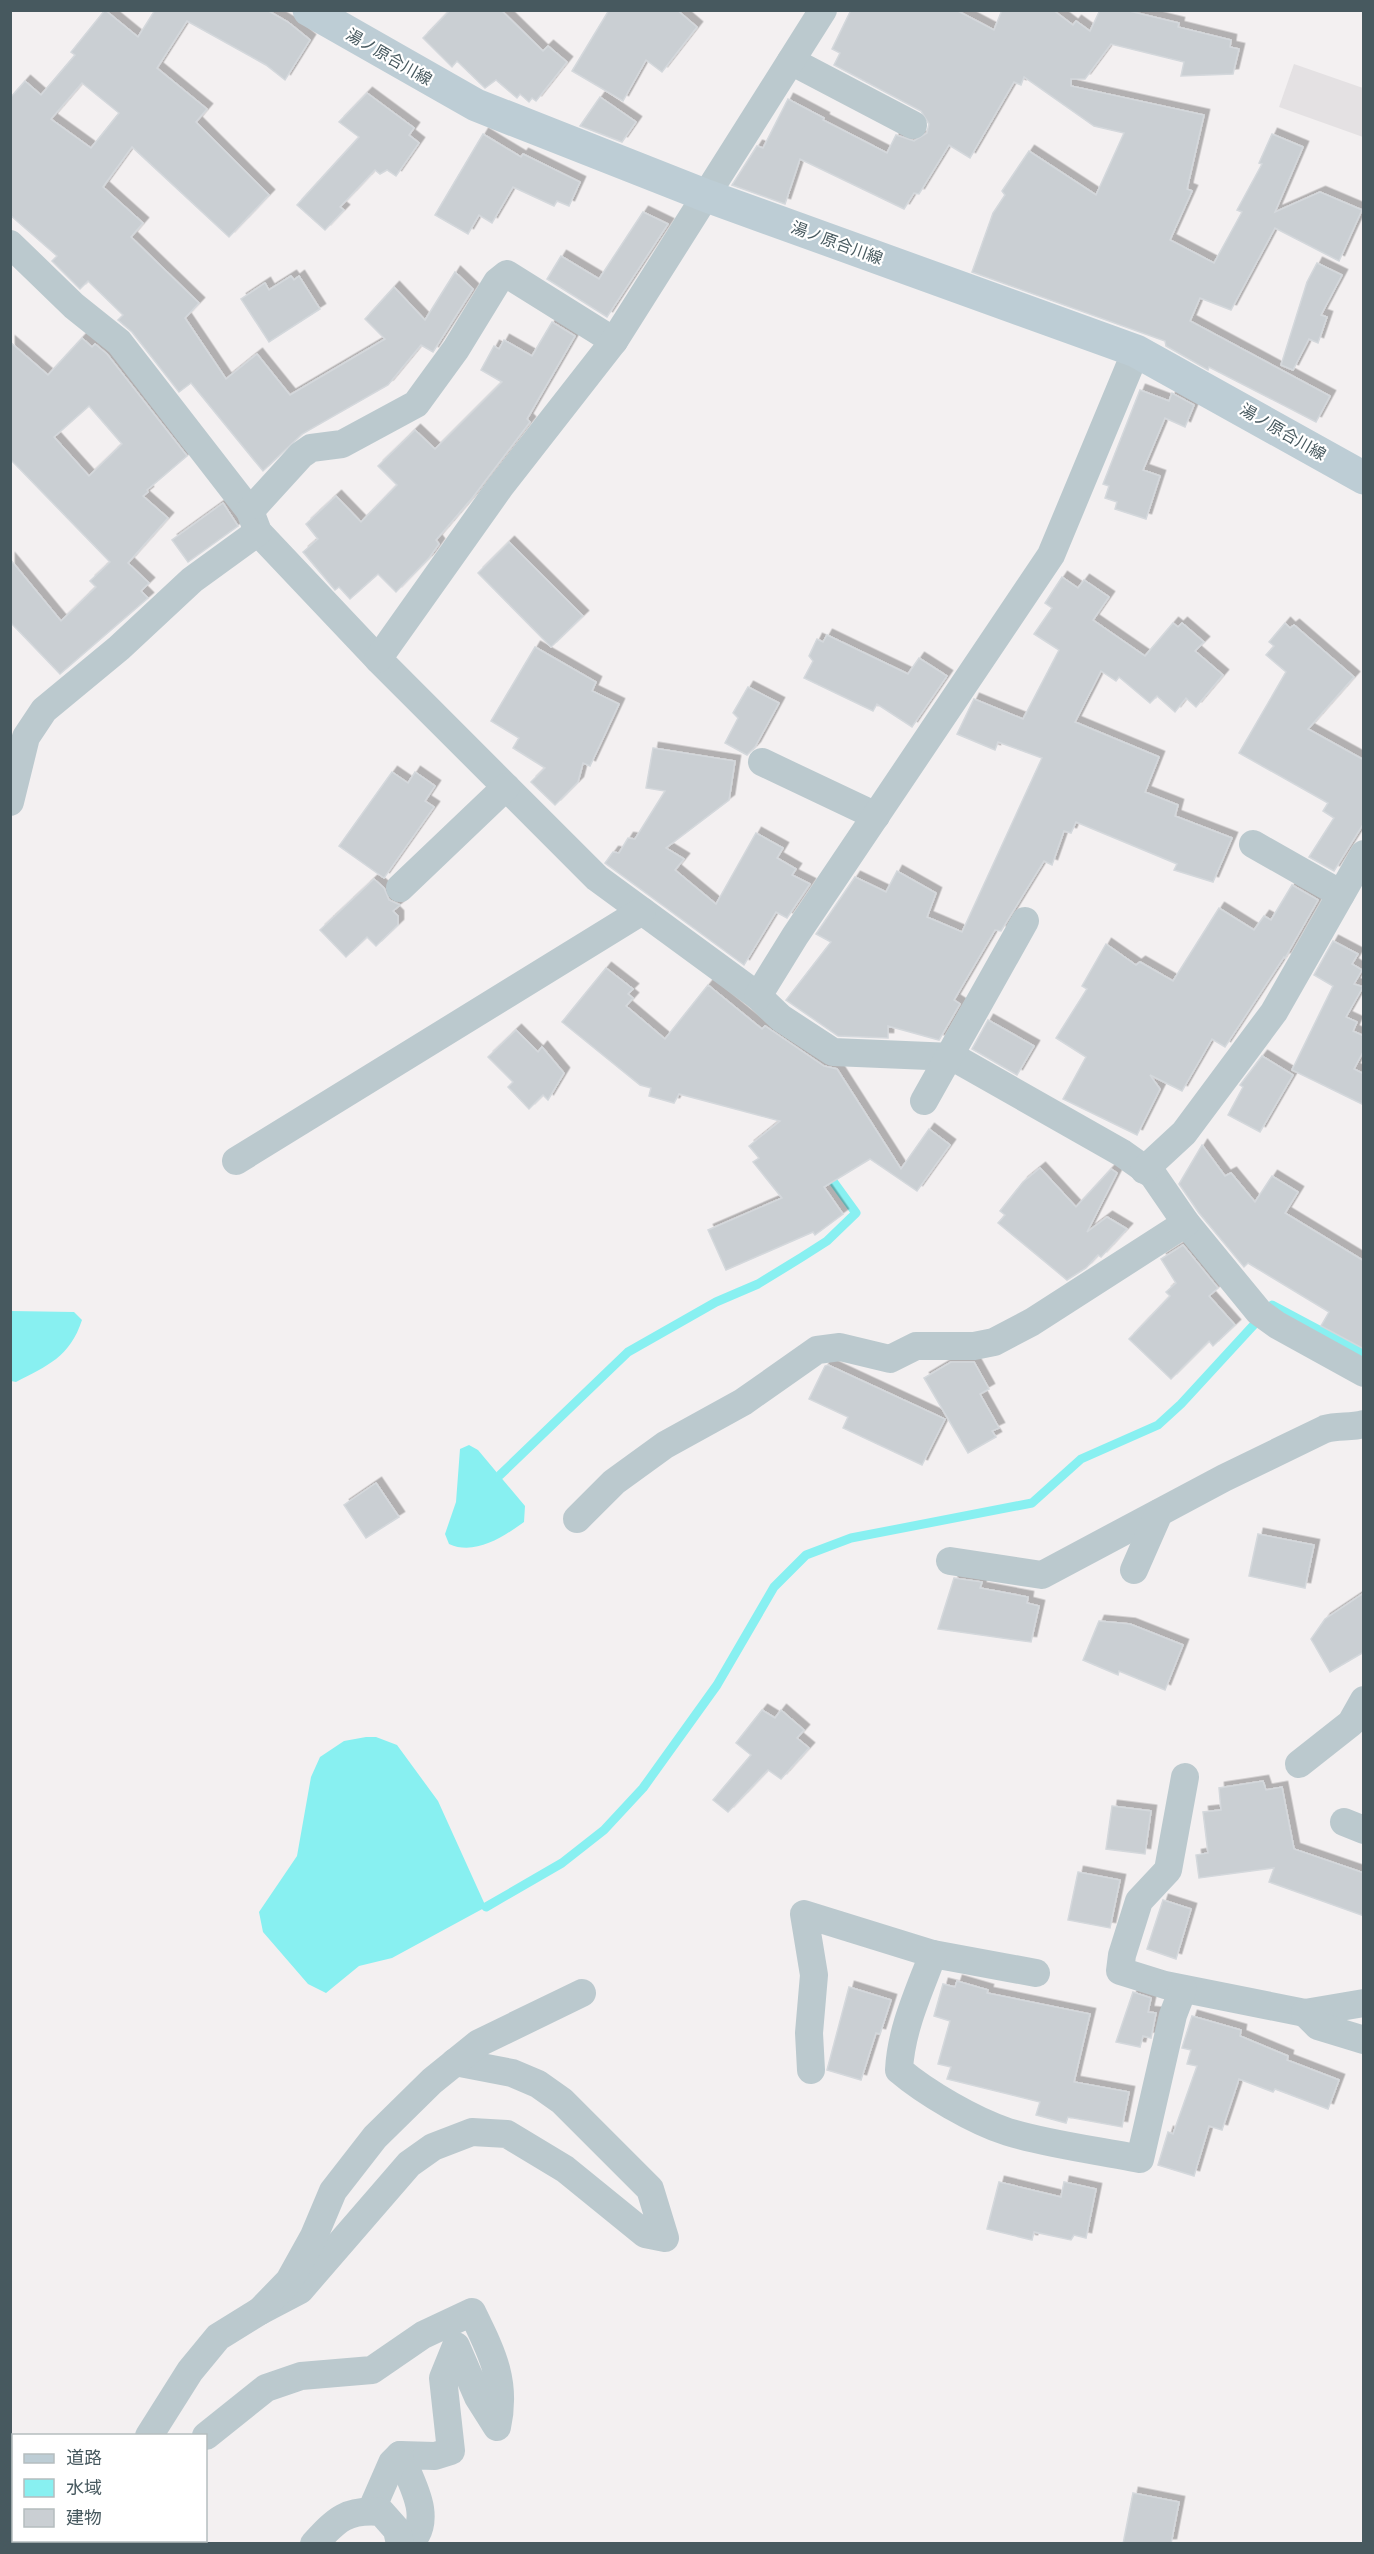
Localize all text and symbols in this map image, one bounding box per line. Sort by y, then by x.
street label: 湯ノ原合川線 [343,25,435,89]
street label: 湯ノ原合川線 [789,218,885,268]
street label: 湯ノ原合川線 [1237,400,1329,464]
legend [12,2434,207,2542]
text: 道路 [66,2447,102,2469]
text: 水域 [66,2477,102,2499]
text: 建物 [66,2507,102,2529]

